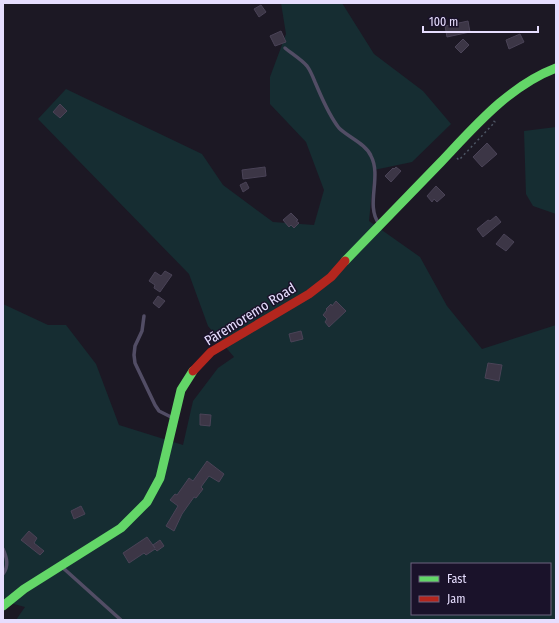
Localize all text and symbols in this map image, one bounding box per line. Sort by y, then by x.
scale bar [423,8,538,34]
text: 100 m [429,15,458,29]
street label: Pāremoremo Road [201,279,299,349]
legend [411,563,551,615]
text: Fast [447,572,466,586]
text: Jam [447,592,465,606]

